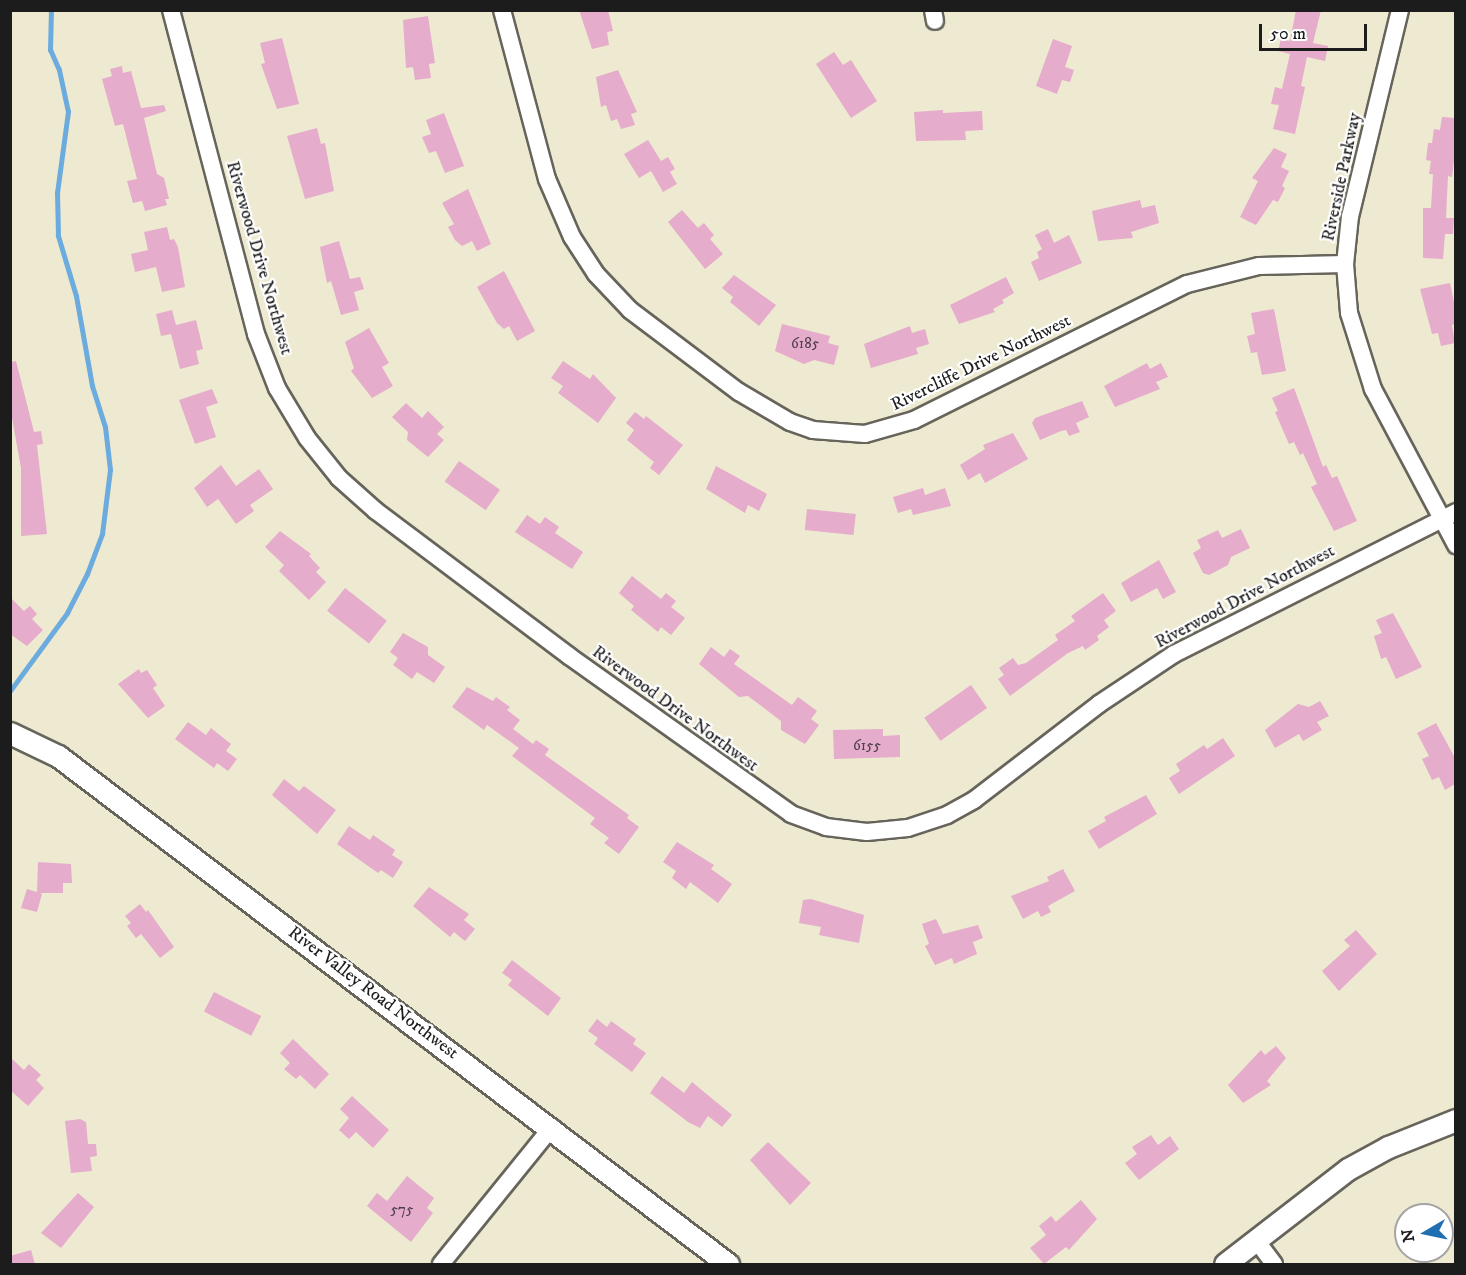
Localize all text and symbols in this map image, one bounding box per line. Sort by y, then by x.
scale bar [1262,12,1370,50]
text: 50 m [1270,23,1306,45]
street label: Riverside Parkway [1318,111,1366,243]
street label: Riverwood Drive Northwest [221,159,297,357]
street label: Rivercliffe Drive Northwest [888,310,1074,416]
house number: 6185 [791,335,819,353]
street label: Riverwood Drive Northwest [1152,540,1338,654]
street label: Riverwood Drive Northwest [588,641,762,777]
house number: 6155 [853,737,881,755]
street label: River Valley Road Northwest [284,922,462,1064]
house number: 575 [391,1201,413,1219]
north arrow [1394,1203,1454,1263]
text: N [1397,1227,1419,1244]

